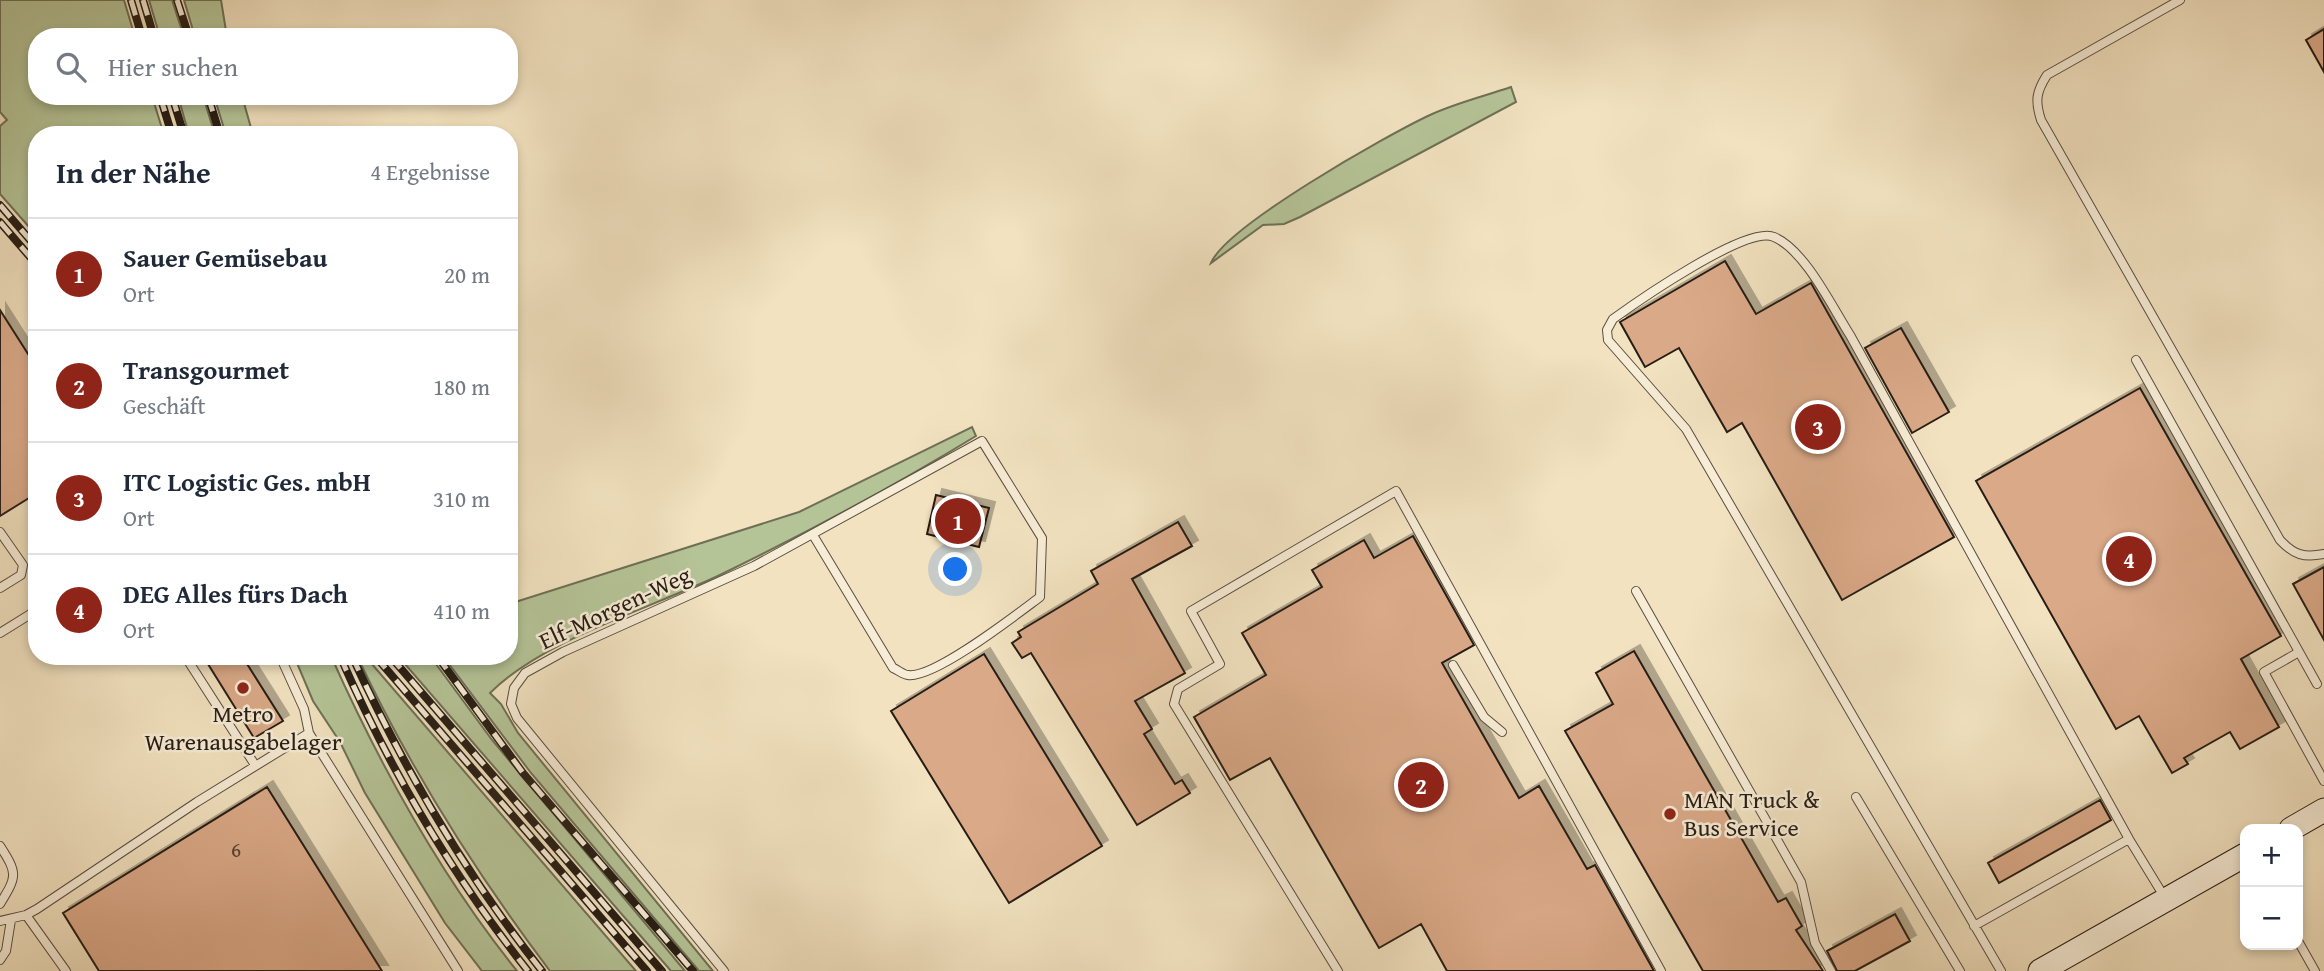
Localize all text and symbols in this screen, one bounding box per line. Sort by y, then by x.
search box [28,28,518,105]
text: Hier suchen [108,47,238,86]
icon: search [52,48,90,86]
text: In der Nähe [56,150,211,194]
text: 4 Ergebnisse [370,155,490,188]
text: Sauer Gemüsebau [123,238,328,277]
text: 1 [73,258,85,291]
text: 20 m [444,258,490,291]
text: Ort [123,277,155,310]
text: Transgourmet [123,350,289,389]
text: 2 [73,370,85,403]
text: 180 m [433,370,490,403]
text: Geschäft [123,389,206,422]
pin: 3 [1795,401,1841,453]
text: ITC Logistic Ges. mbH [123,462,371,501]
text: 3 [73,482,85,515]
text: 310 m [433,482,490,515]
pin: 1 [935,495,981,547]
text: Ort [123,501,155,534]
pin: 4 [2106,533,2152,585]
your location [938,552,972,586]
street label: Elf-Morgen-Weg [533,557,697,658]
text: DEG Alles fürs Dach [123,574,348,613]
text: 4 [73,594,85,627]
text: 410 m [433,594,490,627]
text: Ort [123,613,155,646]
marker: Metro Warenausgabelager [235,680,251,696]
place label: Metro Warenausgabelager [144,696,342,759]
pin: 2 [1398,759,1444,811]
place label: MAN Truck & Bus Service [1684,782,1820,845]
marker: MAN Truck & Bus Service [1662,806,1678,822]
map controls [2240,824,2303,950]
button: + [2240,824,2303,887]
house number: 6 [231,834,241,865]
button: − [2240,887,2303,950]

